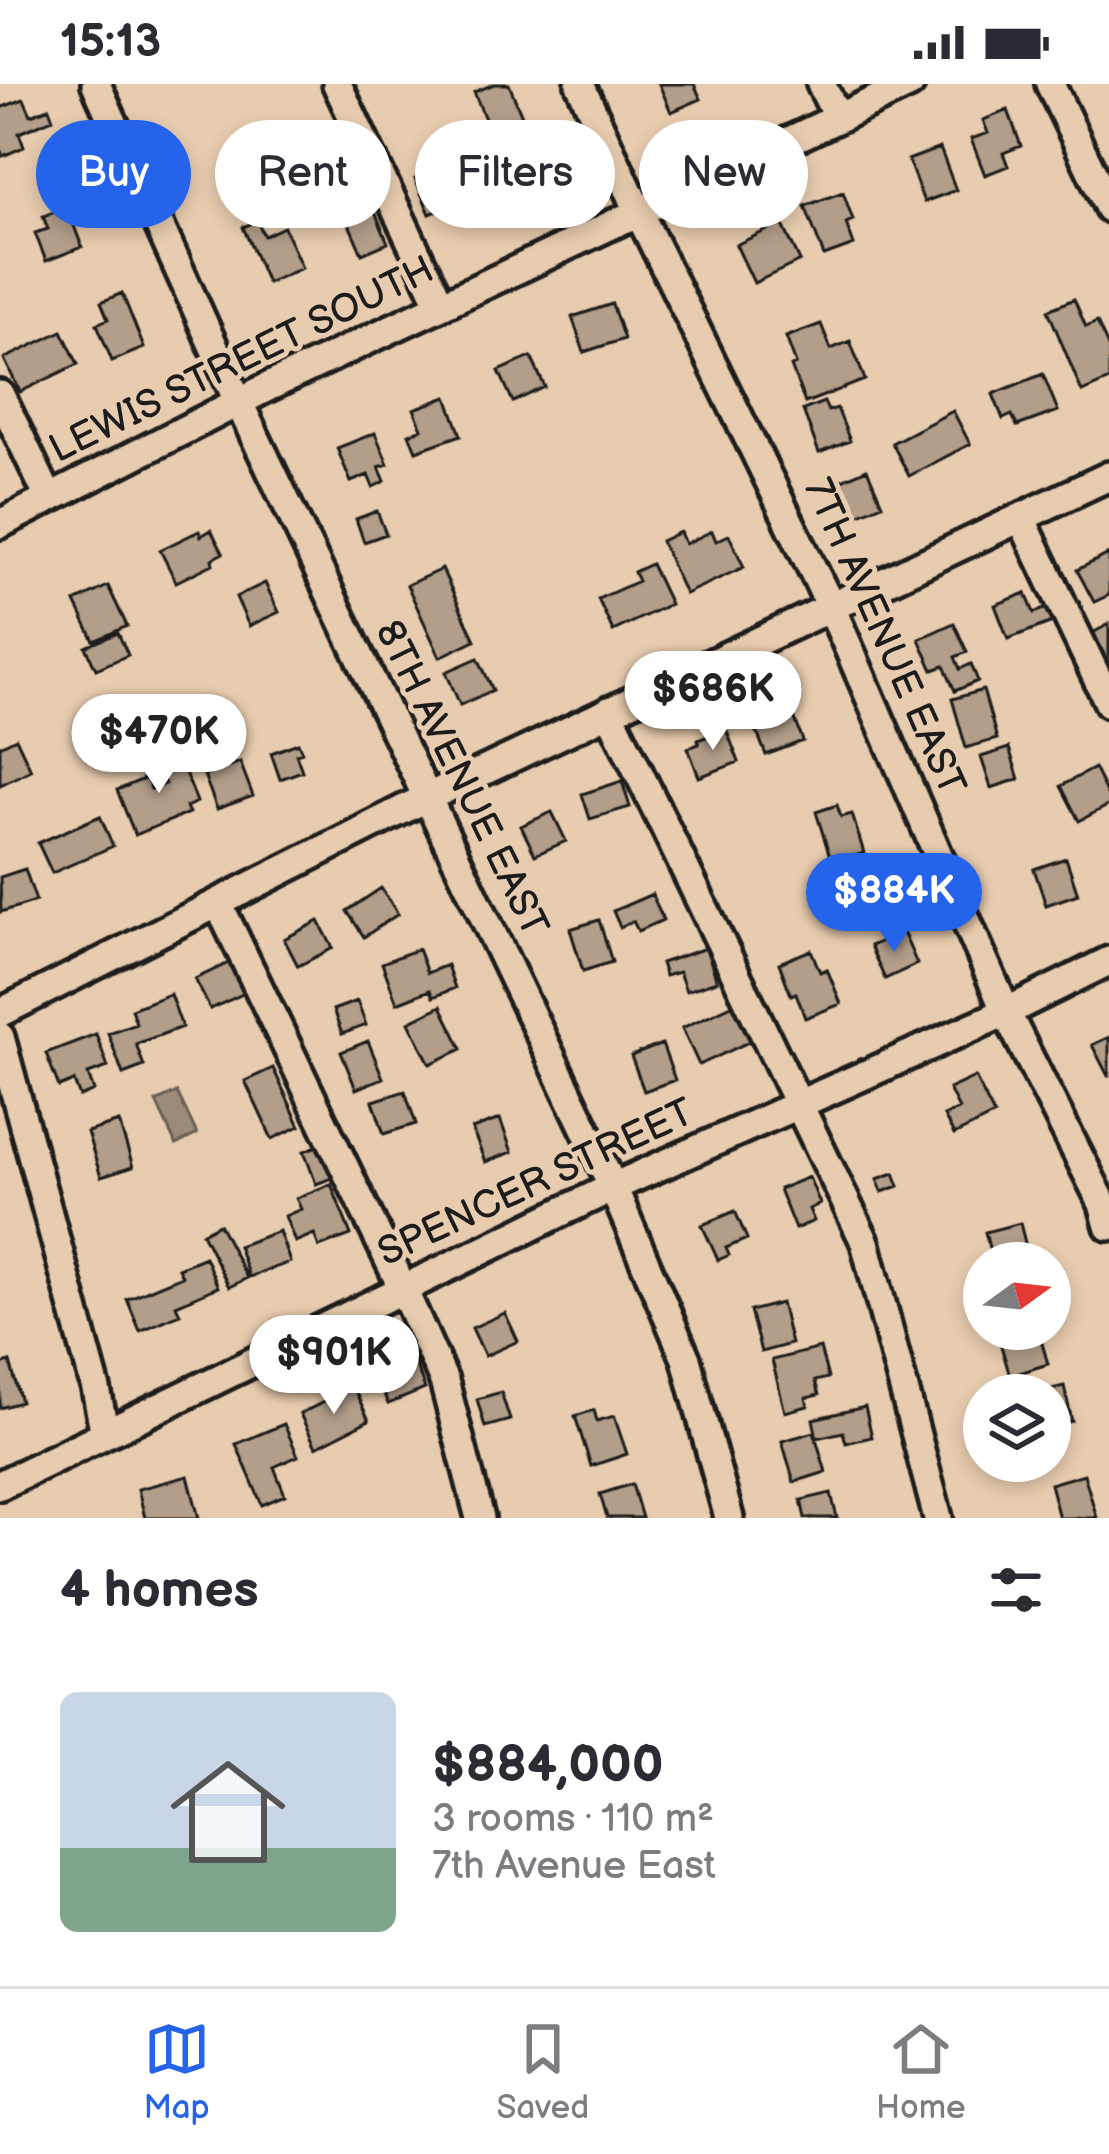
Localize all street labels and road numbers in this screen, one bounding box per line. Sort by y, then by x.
street label: LEWIS STREET SOUTH [42,246,442,474]
street label: 7TH AVENUE EAST [793,471,975,803]
street label: 8TH AVENUE EAST [364,613,558,945]
street label: SPENCER STREET [371,1089,701,1277]

